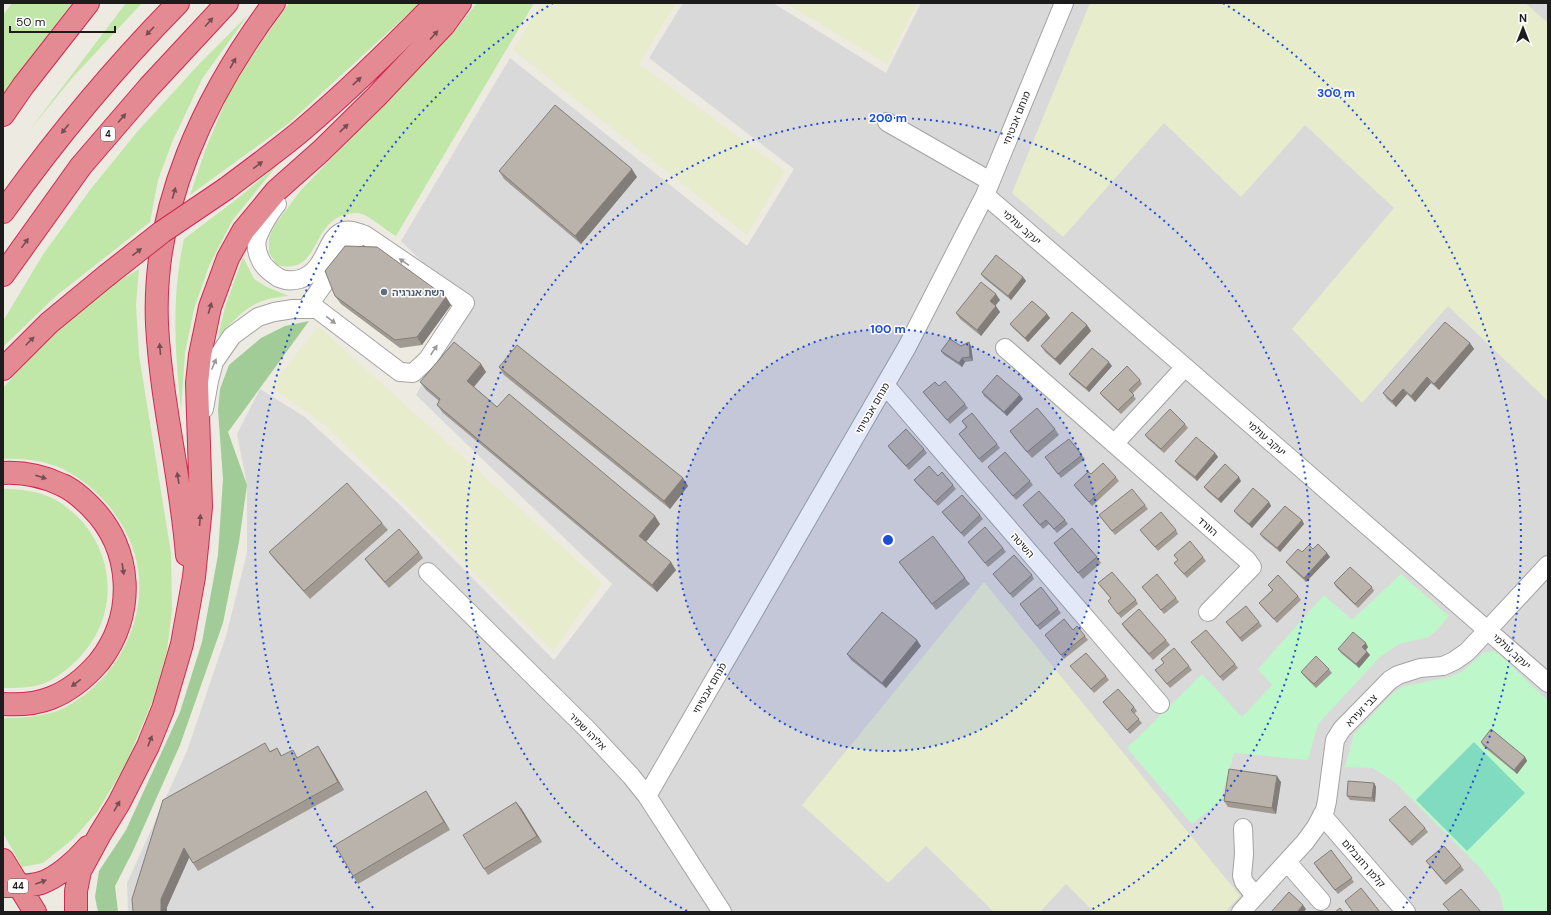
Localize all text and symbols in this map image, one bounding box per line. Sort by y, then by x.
scale bar [10,8,115,34]
north arrow [1503,8,1543,48]
text: N [1519,11,1527,25]
text: 50 m [16,14,45,30]
one-way arrow [204,17,214,27]
one-way arrow [146,26,155,36]
one-way arrow [430,30,439,40]
one-way arrow [229,57,236,69]
one-way arrow [352,76,362,86]
text: 300 m [1317,85,1355,101]
street label: מנחם אבטיחי [1000,89,1033,147]
text: 200 m [869,110,907,126]
one-way arrow [117,113,126,123]
one-way arrow [61,123,69,134]
one-way arrow [339,123,349,133]
road number: 4 [101,127,115,141]
one-way arrow [253,161,264,169]
one-way arrow [171,187,177,199]
street label: יעקב עולמי [1000,207,1044,248]
one-way arrow [21,238,29,248]
one-way arrow [131,248,142,256]
one-way arrow [398,258,409,266]
place label: רשת אנרגיה [392,286,445,299]
marker: רשת אנרגיה [379,287,389,297]
one-way arrow [207,301,213,313]
one-way arrow [326,316,337,324]
text: 100 m [870,321,906,337]
one-way arrow [25,336,35,346]
one-way arrow [156,343,163,355]
one-way arrow [430,345,438,355]
one-way arrow [212,357,218,369]
street label: מנחם אבטיחי [852,380,893,436]
street label: יעקב עולמי [1245,418,1289,459]
one-way arrow [174,472,180,484]
one-way arrow [36,474,48,480]
one-way arrow [197,514,203,526]
street label: הוורד [1195,514,1221,539]
street label: השיטה [1008,530,1037,561]
centre of rings [881,533,895,547]
one-way arrow [120,563,126,575]
street label: יעקב עולמי [1490,631,1534,672]
street label: מנחם אבטיחי [689,660,730,716]
one-way arrow [71,679,81,687]
street label: צבי זעירא [1343,691,1380,729]
street label: אליהו שמיר [566,710,609,753]
one-way arrow [147,734,153,746]
one-way arrow [114,800,121,811]
street label: קלמן רוזנבלום [1339,836,1388,890]
one-way arrow [36,878,48,884]
road number: 44 [8,879,28,893]

